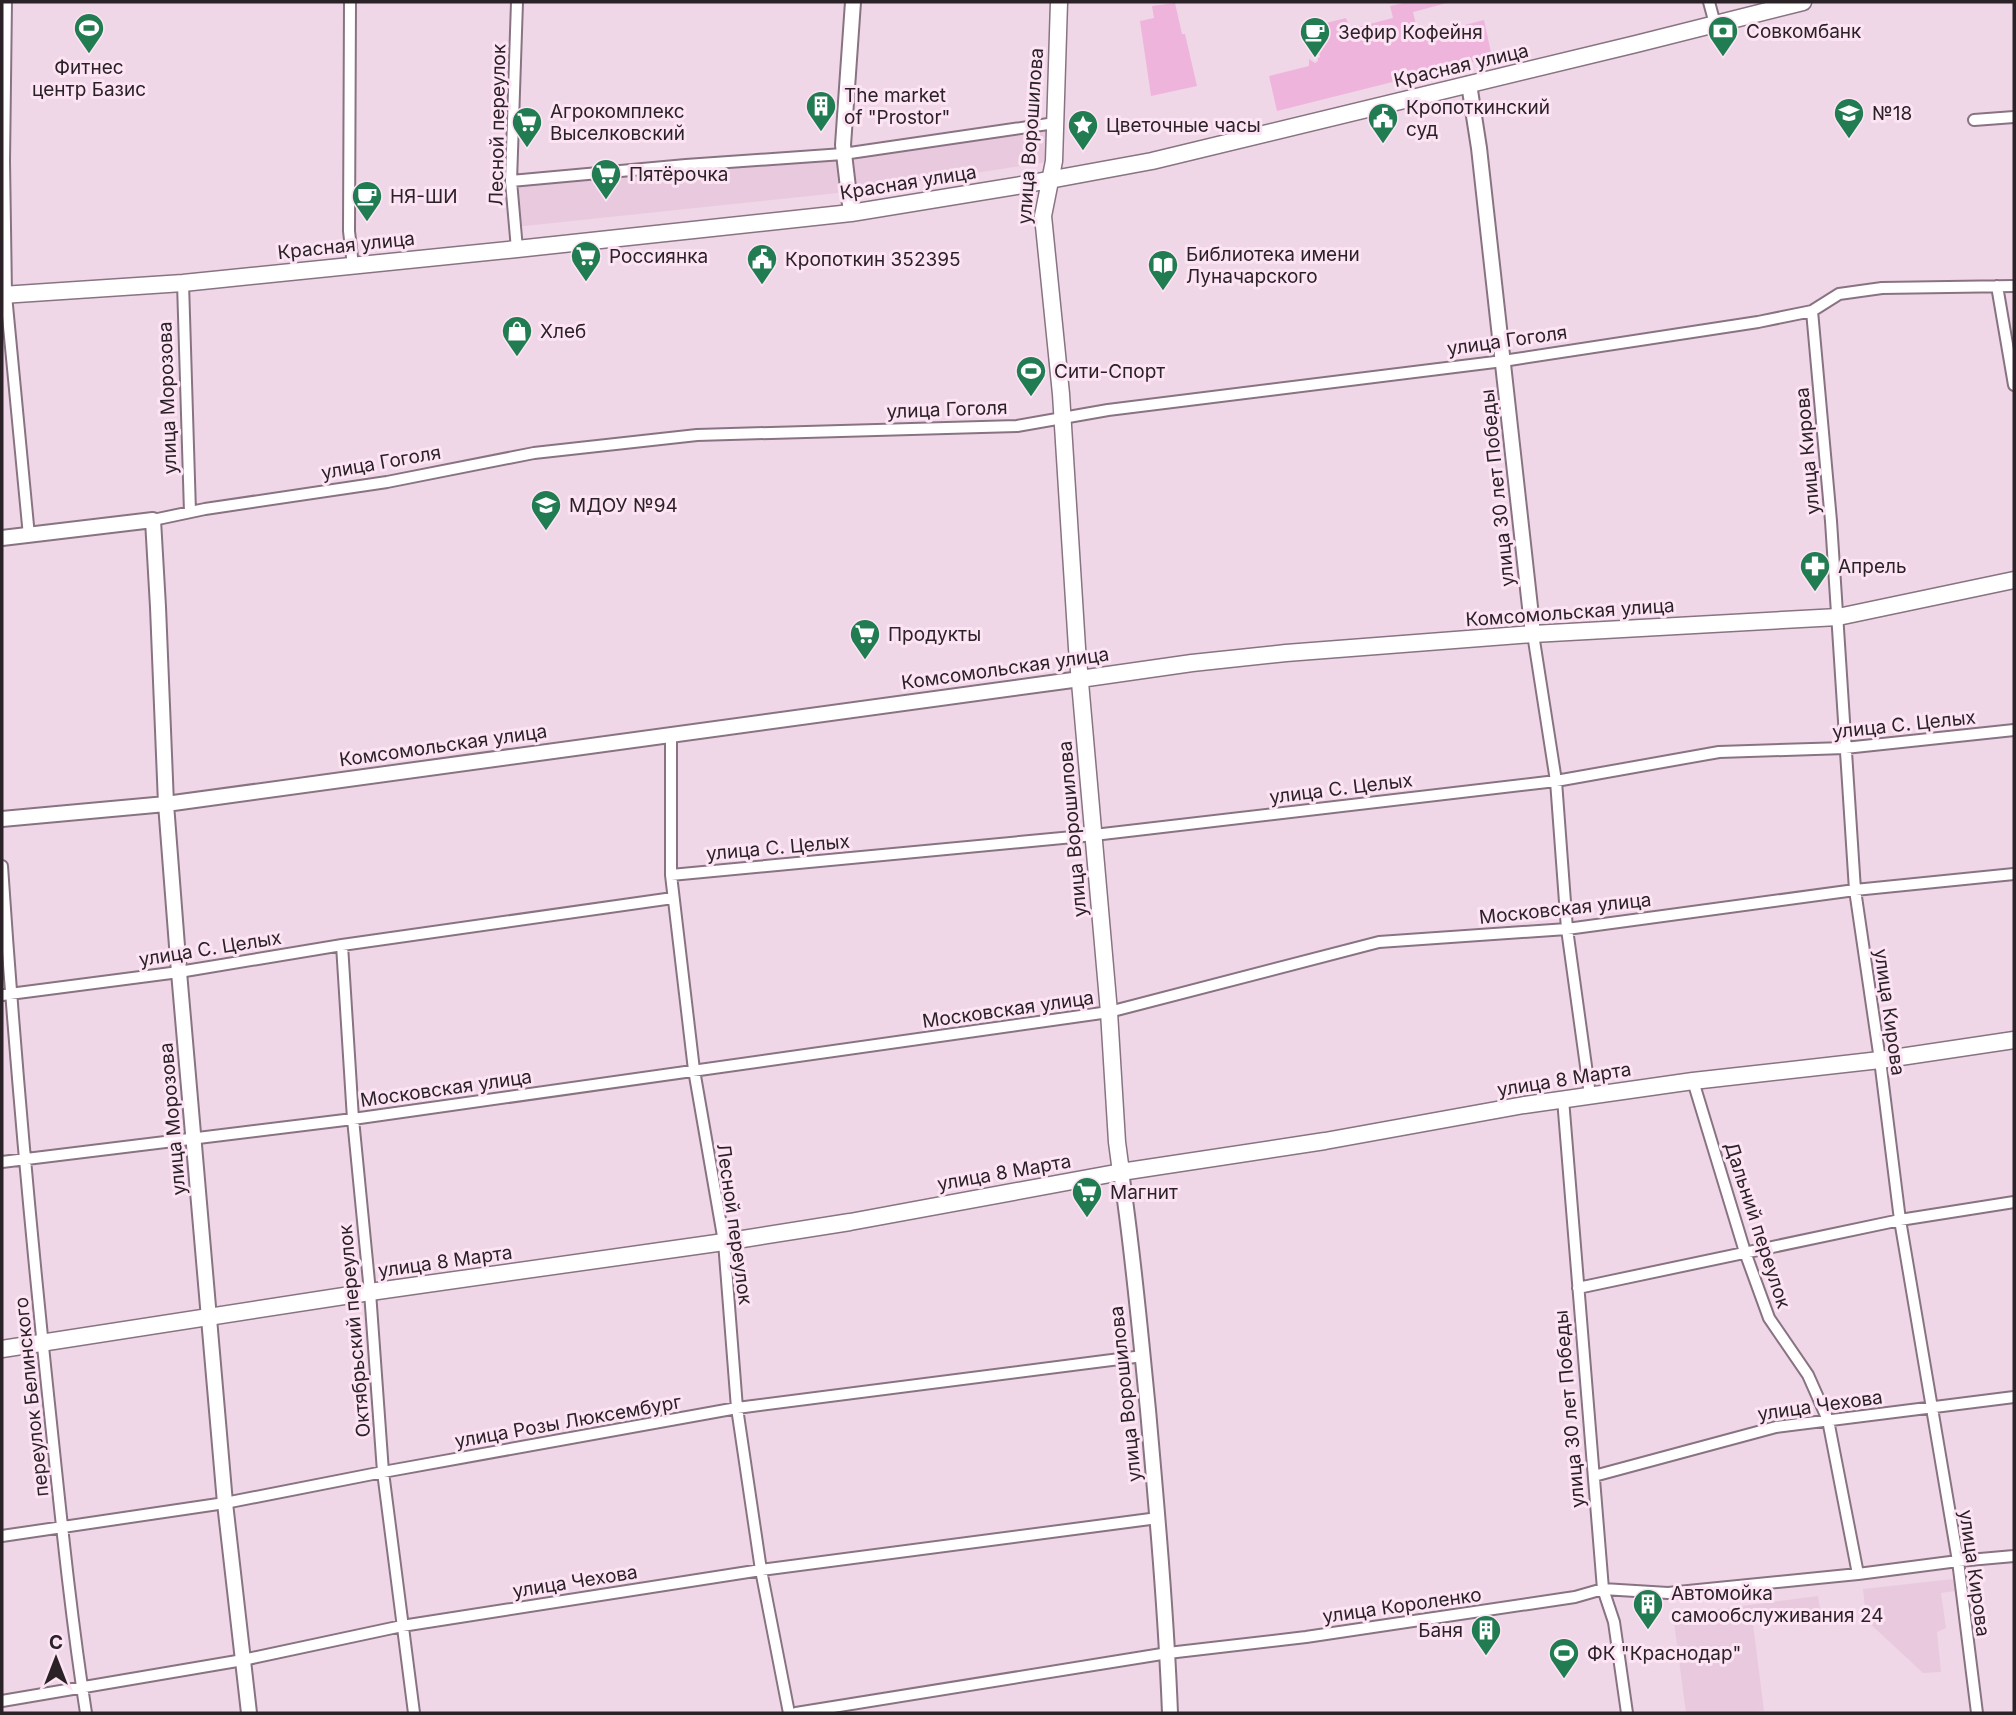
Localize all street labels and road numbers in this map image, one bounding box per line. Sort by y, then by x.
street label: Красная улица [1391,39,1531,92]
street label: Лесной переулок [485,43,510,206]
street label: улица Ворошилова [1013,47,1048,225]
street label: Красная улица [838,160,978,205]
street label: Красная улица [276,227,416,264]
street label: улица Морозова [153,321,182,475]
street label: улица Гоголя [1446,321,1569,360]
street label: улица Кирова [1790,386,1825,516]
street label: улица 30 лет Победы [1476,388,1519,588]
street label: улица Гоголя [886,396,1008,423]
street label: улица Гоголя [319,441,443,484]
street label: Комсомольская улица [1465,594,1675,631]
street label: Комсомольская улица [900,643,1110,694]
street label: улица С. Целых [1831,706,1977,743]
street label: Комсомольская улица [338,720,548,771]
street label: улица Ворошилова [1053,740,1092,918]
street label: улица С. Целых [1268,768,1414,809]
street label: улица С. Целых [705,830,851,865]
street label: Московская улица [1478,888,1652,929]
street label: улица С. Целых [137,926,283,971]
street label: улица Кирова [1869,947,1910,1077]
street label: Московская улица [921,986,1095,1033]
street label: улица Морозова [154,1042,191,1196]
street label: улица 8 Марта [1495,1058,1633,1101]
street label: Московская улица [359,1065,533,1112]
street label: Дальний переулок [1720,1139,1796,1312]
street label: Лесной переулок [712,1142,757,1307]
street label: улица 8 Марта [935,1149,1073,1196]
street label: Октябрьский переулок [334,1223,375,1438]
street label: улица 8 Марта [376,1241,514,1282]
street label: переулок Белинского [10,1296,53,1498]
street label: улица Ворошилова [1105,1305,1146,1483]
street label: улица 30 лет Победы [1549,1309,1590,1509]
street label: улица Чехова [1756,1385,1884,1426]
street label: улица Розы Люксембург [453,1390,683,1453]
street label: улица Кирова [1954,1508,1995,1638]
street label: улица Чехова [511,1560,639,1603]
street label: улица Короленко [1321,1583,1483,1628]

